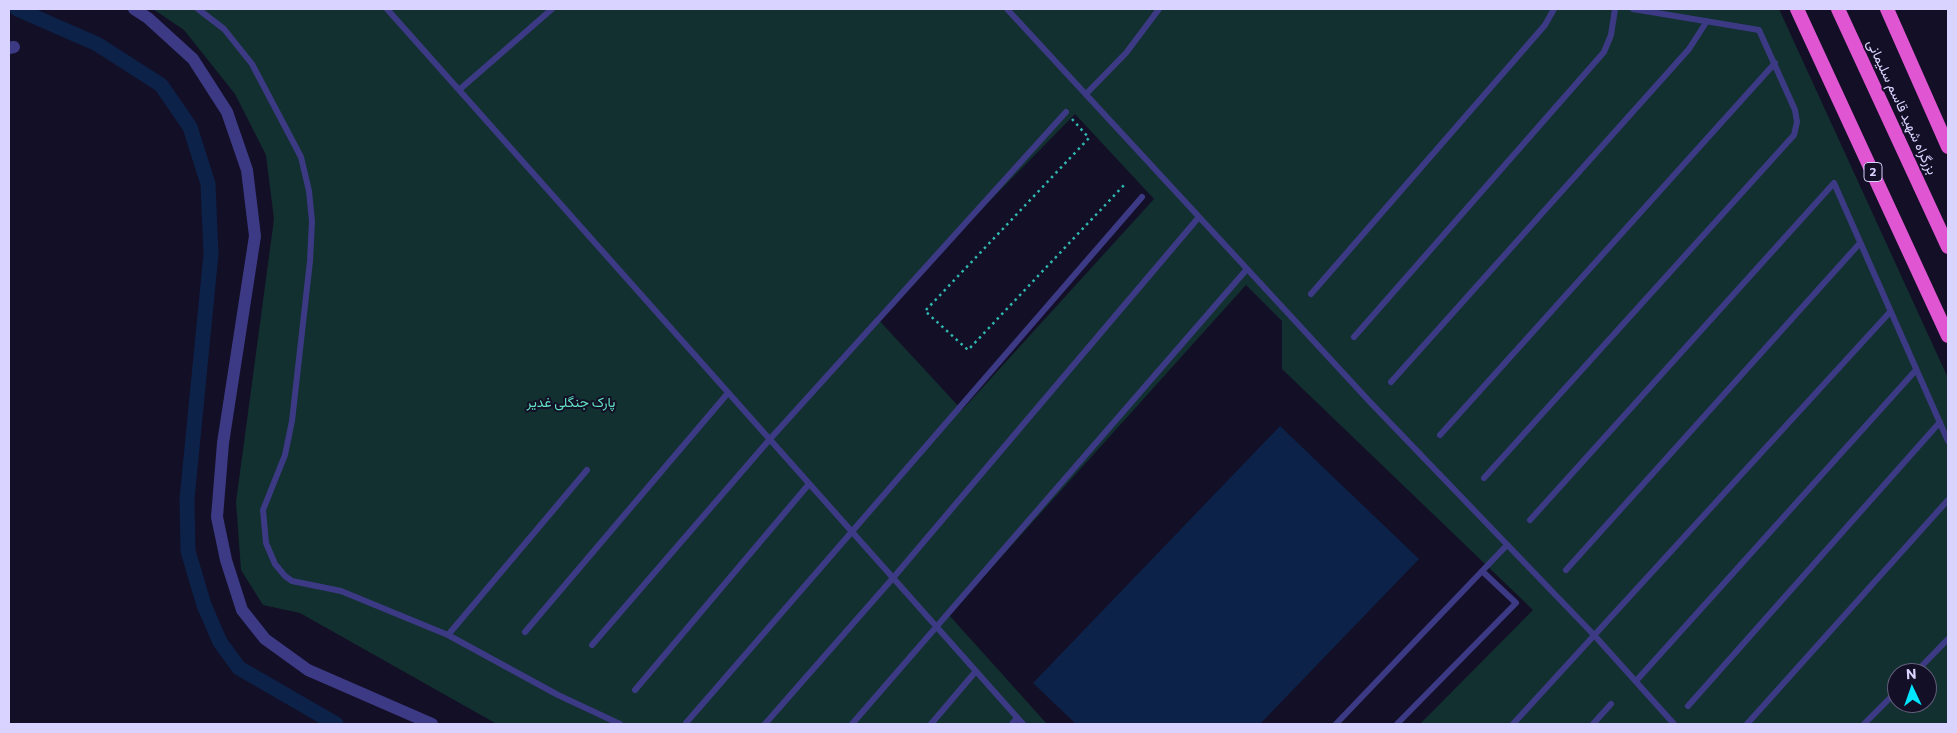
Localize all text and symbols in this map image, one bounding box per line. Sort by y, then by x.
street label: بزرگراه شهید قاسم سلیمانی [1863,37,1941,177]
road number: 2 [1864,162,1882,182]
park label: پارک جنگلی غدیر [527,394,615,410]
north arrow [1887,663,1937,713]
text: N [1906,665,1917,682]

